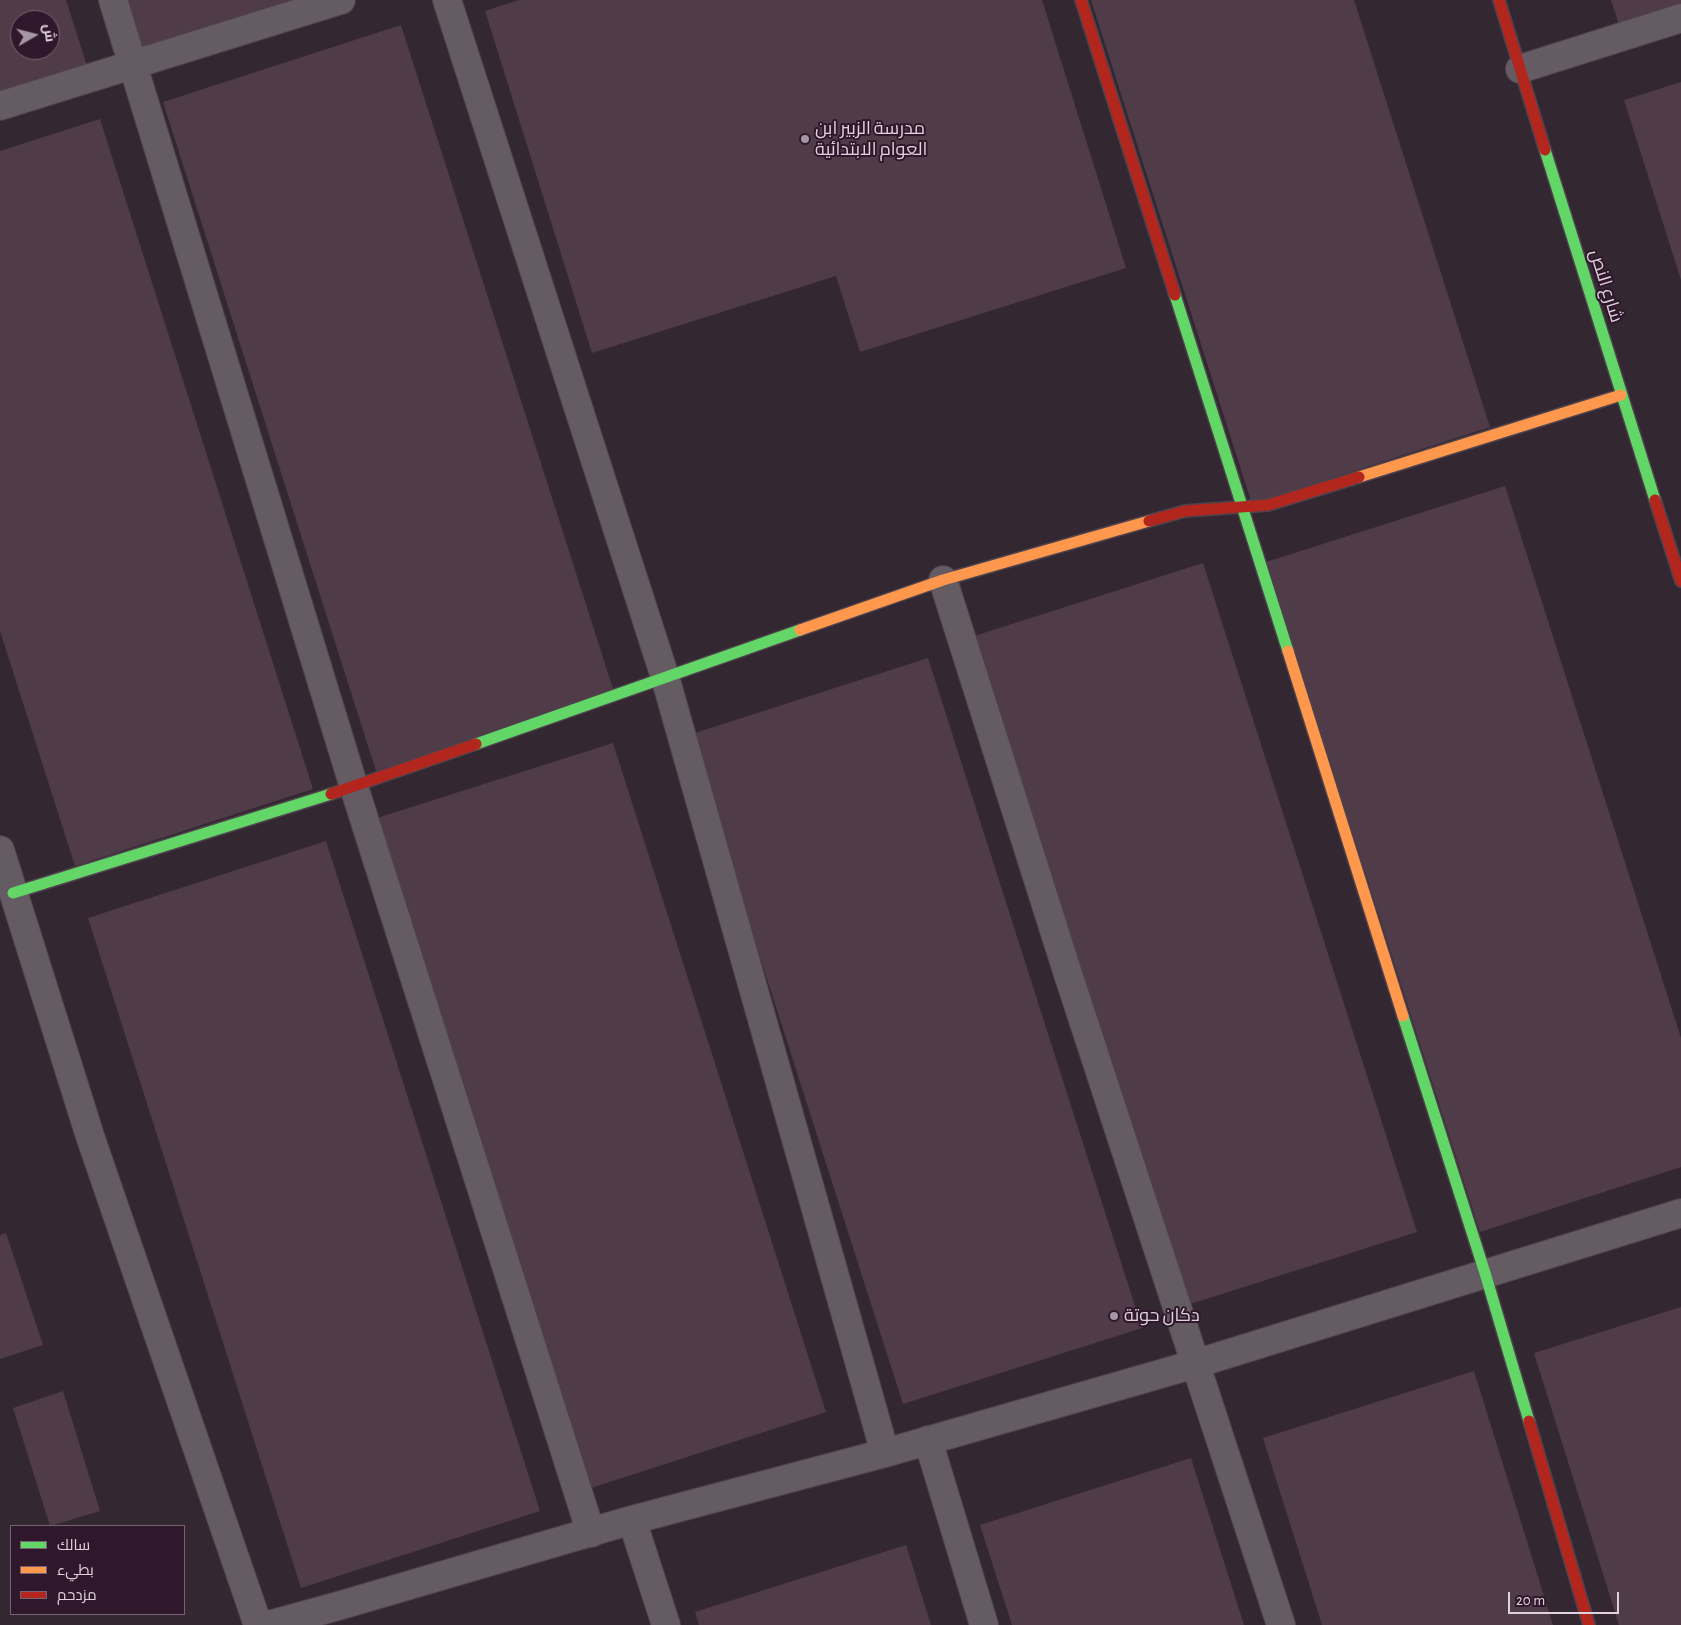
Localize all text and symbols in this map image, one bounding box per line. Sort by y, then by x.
north arrow [10,10,60,60]
text: ش [41,23,57,43]
place label: مدرسة الزبير ابن العوام الابتدائية [815,118,927,160]
marker: مدرسة الزبير ابن العوام الابتدائية [799,133,811,145]
street label: شارع النص [1585,247,1627,325]
place label: دكان حوتة [1124,1305,1200,1327]
marker: دكان حوتة [1108,1310,1120,1322]
legend [10,1525,185,1615]
text: سالك [57,1538,90,1553]
text: بطيء [57,1563,94,1578]
scale bar [1511,1582,1622,1614]
text: مزدحم [57,1588,97,1603]
text: 20 m [1516,1593,1545,1608]

